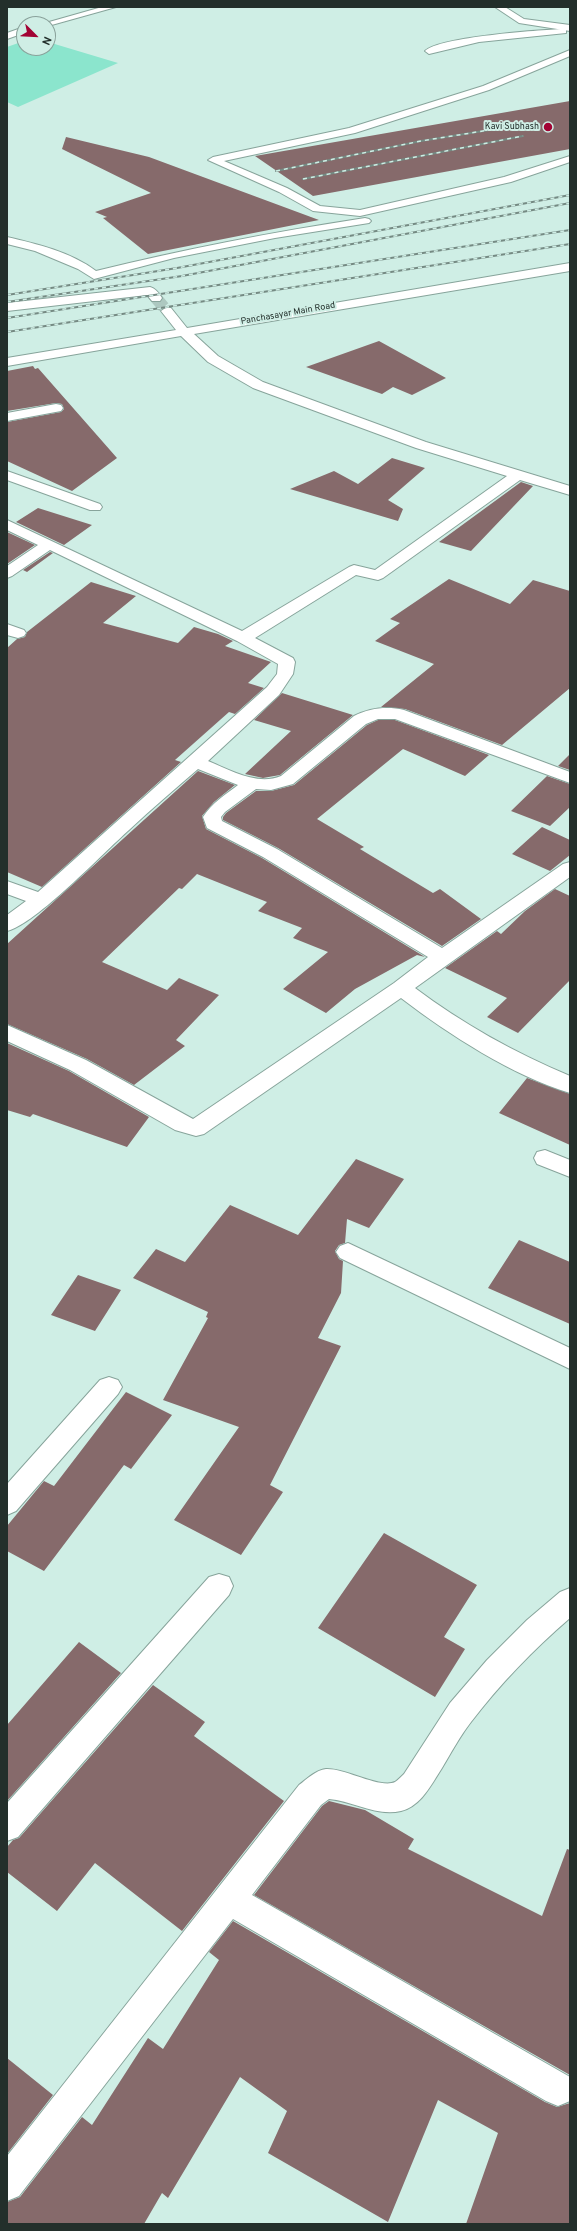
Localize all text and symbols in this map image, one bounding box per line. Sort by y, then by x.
north arrow [16,16,56,56]
text: N [38,34,54,47]
marker: Kavi Subhash [542,121,554,133]
place label: Kavi Subhash [485,122,539,132]
street label: Panchasayar Main Road [240,300,336,328]

